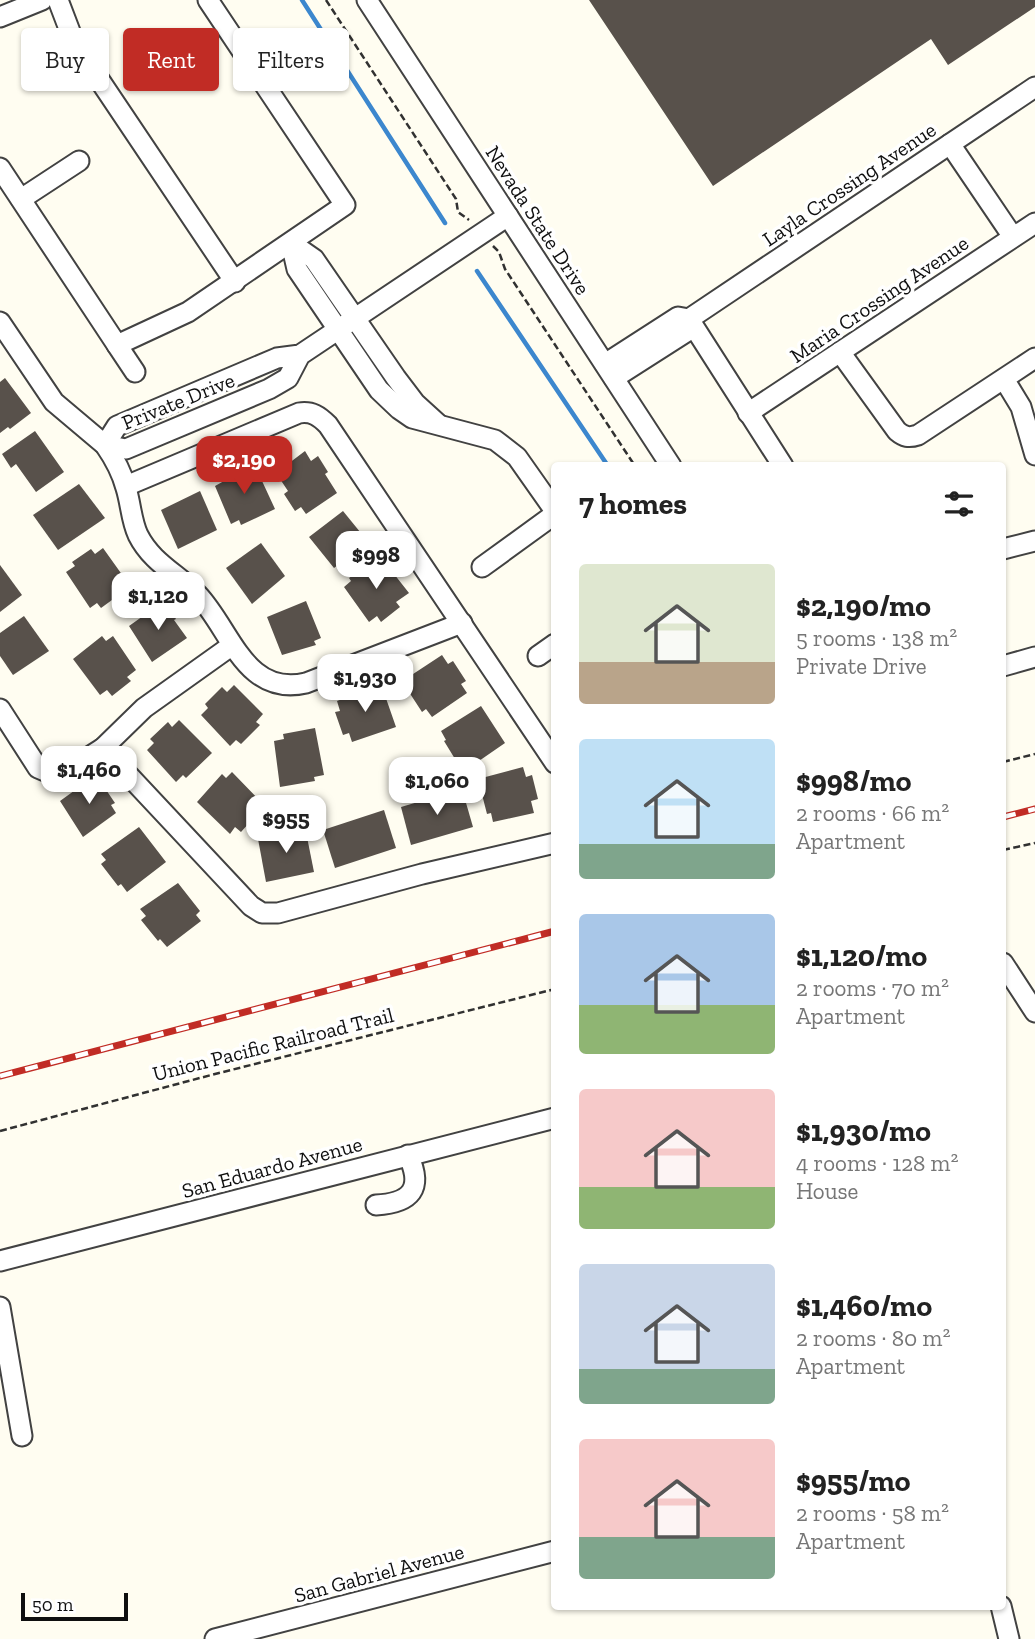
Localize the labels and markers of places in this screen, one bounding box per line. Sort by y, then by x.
pin: $2,190 [187,436,301,496]
pin: $998 [335,532,417,591]
pin: $1,120 [101,572,215,632]
pin: $1,930 [308,654,422,714]
pin: $1,460 [32,746,146,806]
pin: $1,060 [380,758,494,817]
pin: $955 [245,796,327,855]

